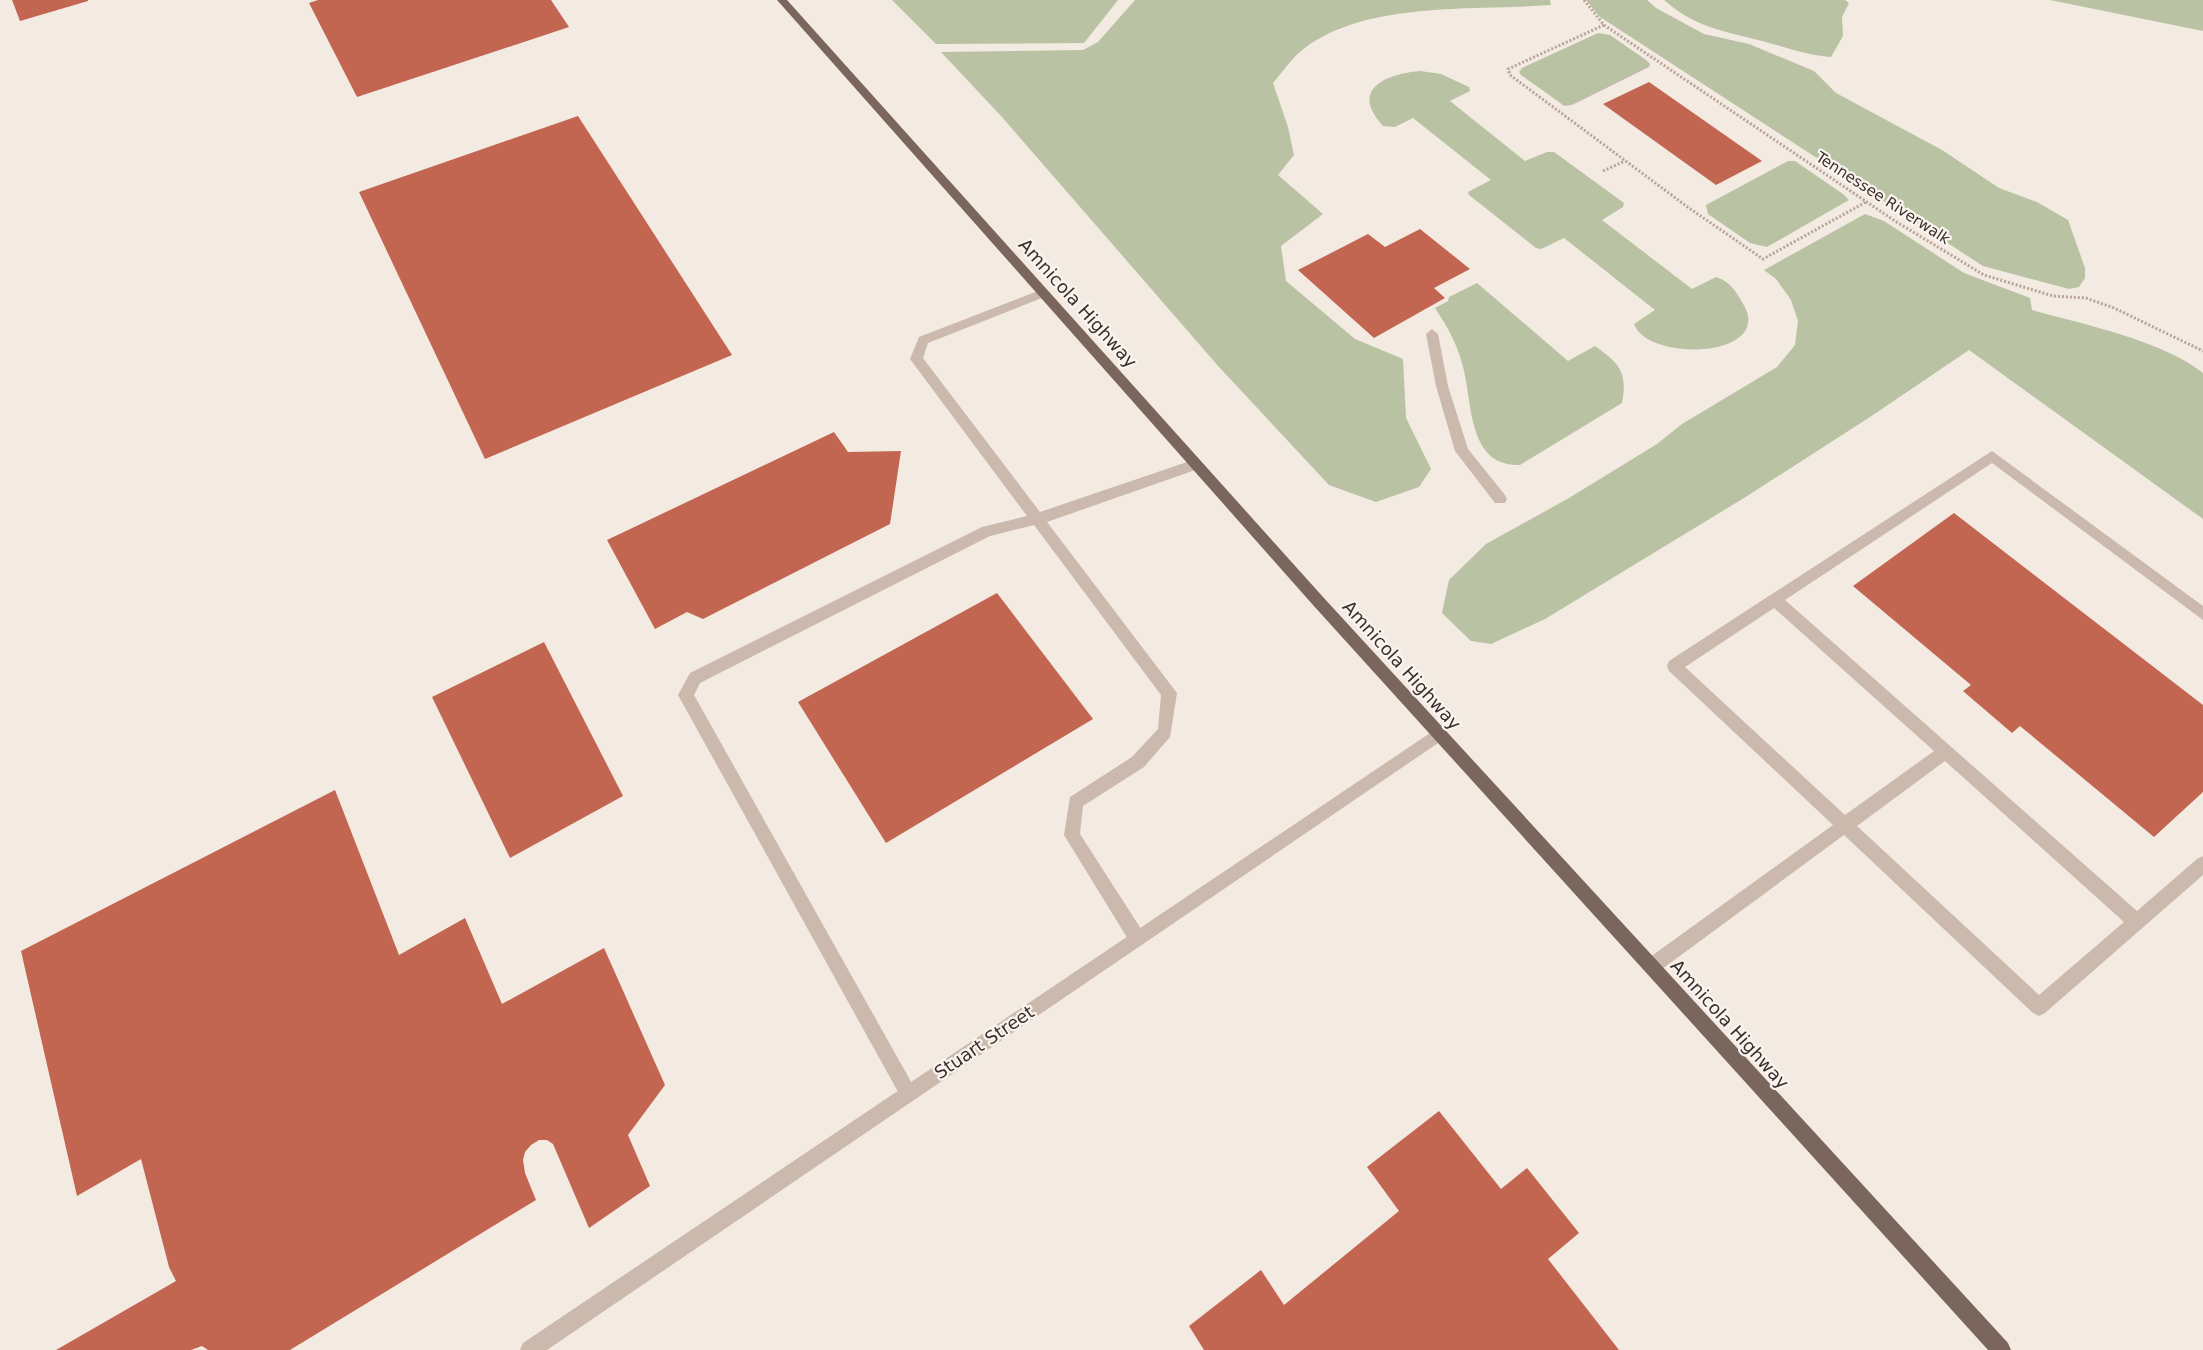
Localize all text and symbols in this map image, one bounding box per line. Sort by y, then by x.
street label: Tennessee Riverwalk [1812,147,1954,248]
street label: Amnicola Highway [1014,234,1142,372]
street label: Amnicola Highway [1338,596,1466,734]
street label: Amnicola Highway [1666,955,1794,1093]
street label: Stuart Street [930,1001,1038,1083]

